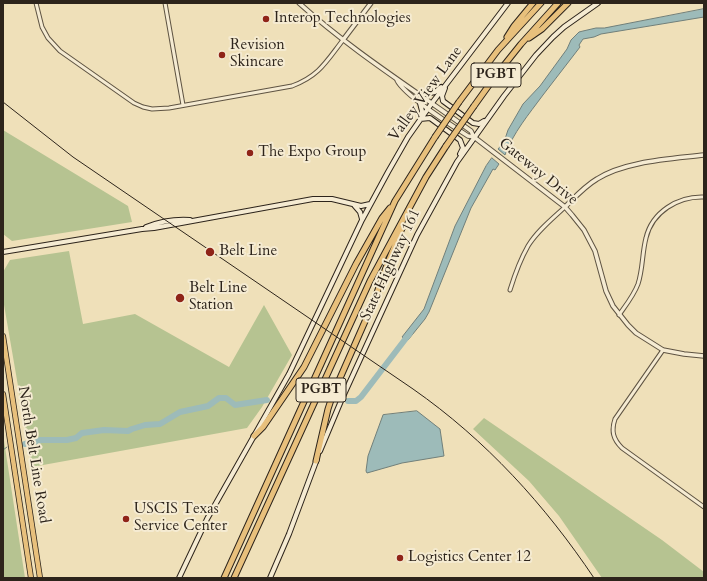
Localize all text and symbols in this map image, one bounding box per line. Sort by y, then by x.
place label: Interop Technologies [274,10,411,28]
marker: Interop Technologies [261,14,271,24]
place label: Revision Skincare [230,37,285,72]
street label: Valley View Lane [386,43,466,145]
marker: Revision Skincare [217,50,227,60]
road number: PGBT [471,63,521,87]
street label: Gateway Drive [495,135,581,209]
place label: The Expo Group [258,144,367,162]
marker: The Expo Group [245,148,255,158]
street label: State Highway 161 [357,206,425,324]
place label: Belt Line [219,243,277,261]
marker: Belt Line [204,246,216,258]
place label: Belt Line Station [189,280,247,315]
marker: Belt Line Station [174,292,186,304]
road number: PGBT [296,378,346,402]
street label: North Belt Line Road [13,385,53,525]
place label: USCIS Texas Service Center [134,501,227,536]
marker: USCIS Texas Service Center [121,514,131,524]
place label: Logistics Center 12 [408,549,531,567]
marker: Logistics Center 12 [395,553,405,563]

